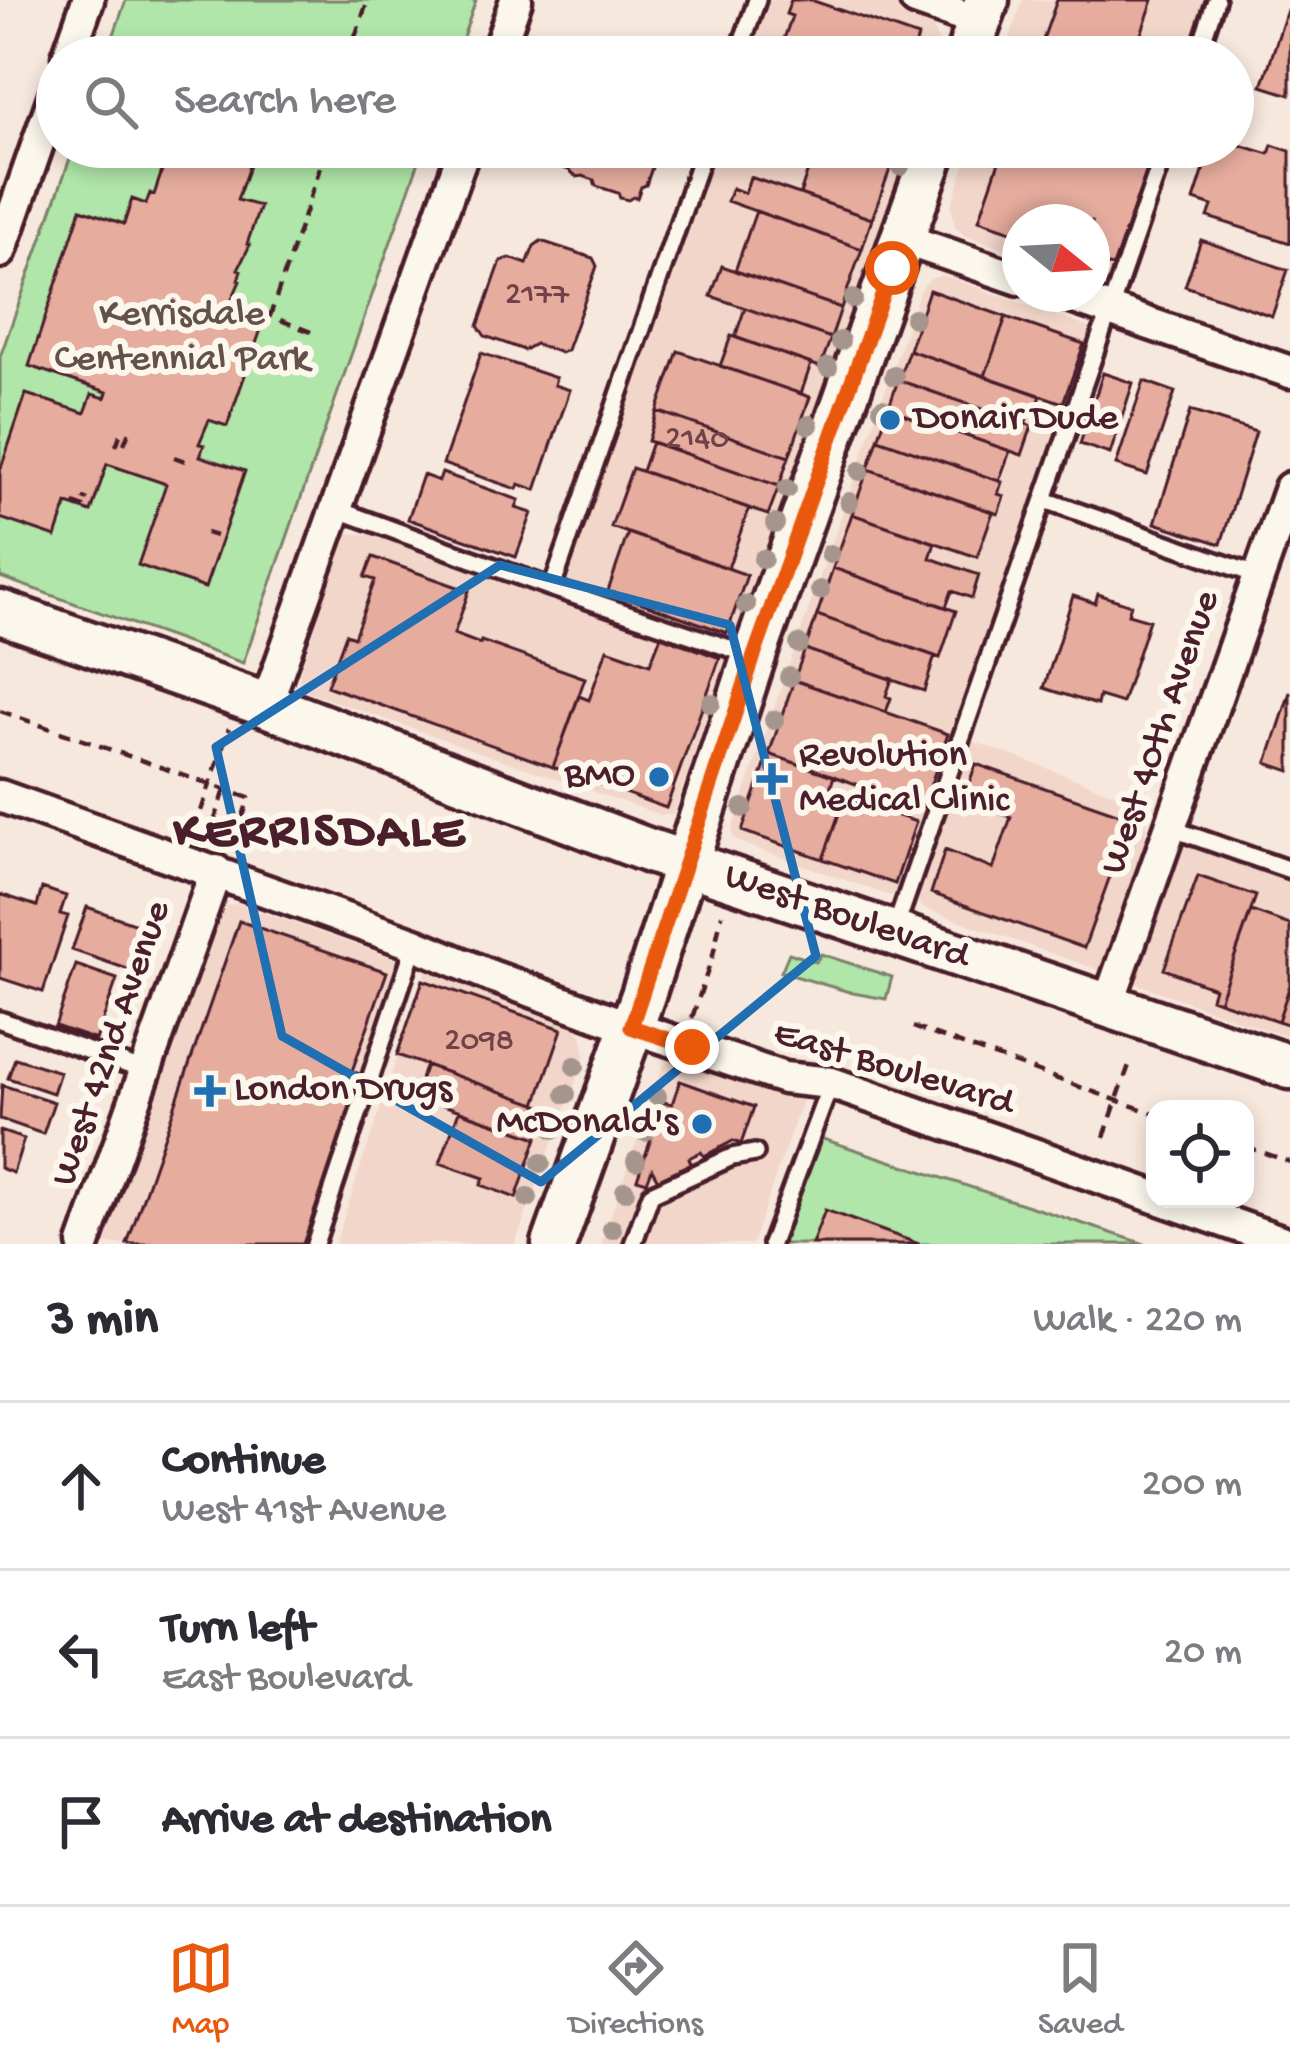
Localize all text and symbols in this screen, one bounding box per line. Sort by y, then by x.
search box [36,36,1254,168]
icon: search [78,69,144,135]
text: Search here [174,76,396,129]
north arrow [1002,204,1110,312]
route start [865,241,919,295]
house number: 2177 [505,277,570,315]
park label: Kerrisdale Centennial Park [54,293,313,384]
place label: Donair Dude [911,397,1119,443]
marker: Donair Dude [877,407,903,433]
house number: 2140 [665,421,729,459]
street label: West 40th Avenue [1092,584,1232,881]
place label: Revolution Medical Clinic [799,734,1010,825]
place label: BMO [564,754,635,800]
marker: Revolution Medical Clinic [756,763,788,795]
marker: BMO [646,764,672,790]
district label: KERRISDALE [173,805,467,865]
street label: West Boulevard [718,855,977,982]
street label: West 42nd Avenue [43,895,184,1193]
street label: East Boulevard [768,1012,1021,1129]
route end [665,1020,719,1074]
house number: 2098 [444,1023,514,1061]
place label: London Drugs [234,1068,454,1114]
marker: London Drugs [197,1078,223,1104]
map controls [1146,1100,1254,1208]
button: locate [1146,1100,1254,1208]
place label: McDonald's [496,1101,680,1147]
marker: McDonald's [689,1111,715,1137]
text: 3 min [48,1292,158,1352]
text: Walk · 220 m [1033,1299,1242,1345]
text: Continue [162,1436,325,1489]
icon: ahead [48,1453,114,1519]
text: 200 m [1142,1463,1242,1509]
text: West 41st Avenue [162,1489,446,1535]
text: Turn left [162,1604,314,1657]
icon: left [48,1621,114,1687]
text: 20 m [1164,1631,1242,1677]
text: East Boulevard [162,1657,410,1703]
icon: arrive [48,1789,114,1855]
text: Arrive at destination [162,1795,551,1848]
tab: Map [168,1935,234,2045]
tab: Directions [569,1935,703,2045]
tab: Saved [1038,1935,1122,2045]

